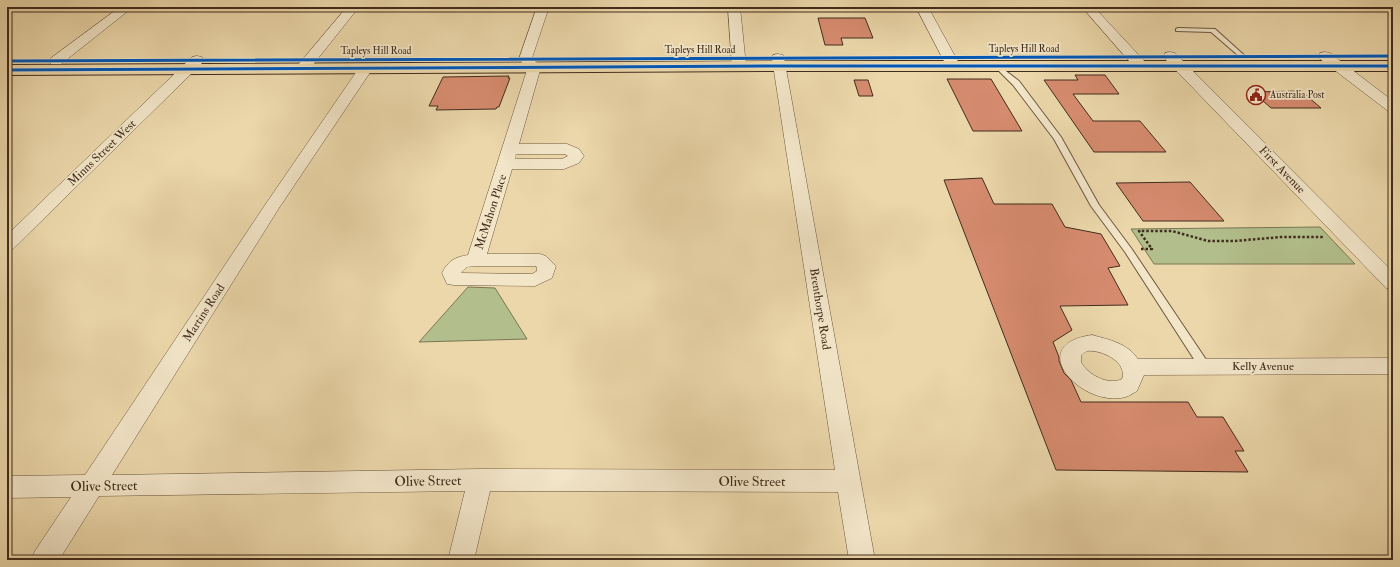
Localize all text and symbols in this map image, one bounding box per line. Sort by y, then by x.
street label: Tapleys Hill Road [988,43,1060,56]
street label: Tapleys Hill Road [664,44,736,57]
street label: Tapleys Hill Road [340,45,412,58]
public building icon: Australia Post [1245,84,1267,106]
place label: Australia Post [1269,89,1325,101]
street label: Minns Street West [65,116,139,189]
street label: First Avenue [1256,143,1308,197]
street label: McMahon Place [472,172,510,252]
street label: Brenthorpe Road [806,267,834,351]
street label: Martins Road [180,281,228,345]
street label: Kelly Avenue [1232,359,1294,374]
street label: Olive Street [394,472,462,490]
street label: Olive Street [718,473,786,490]
street label: Olive Street [70,477,138,495]

